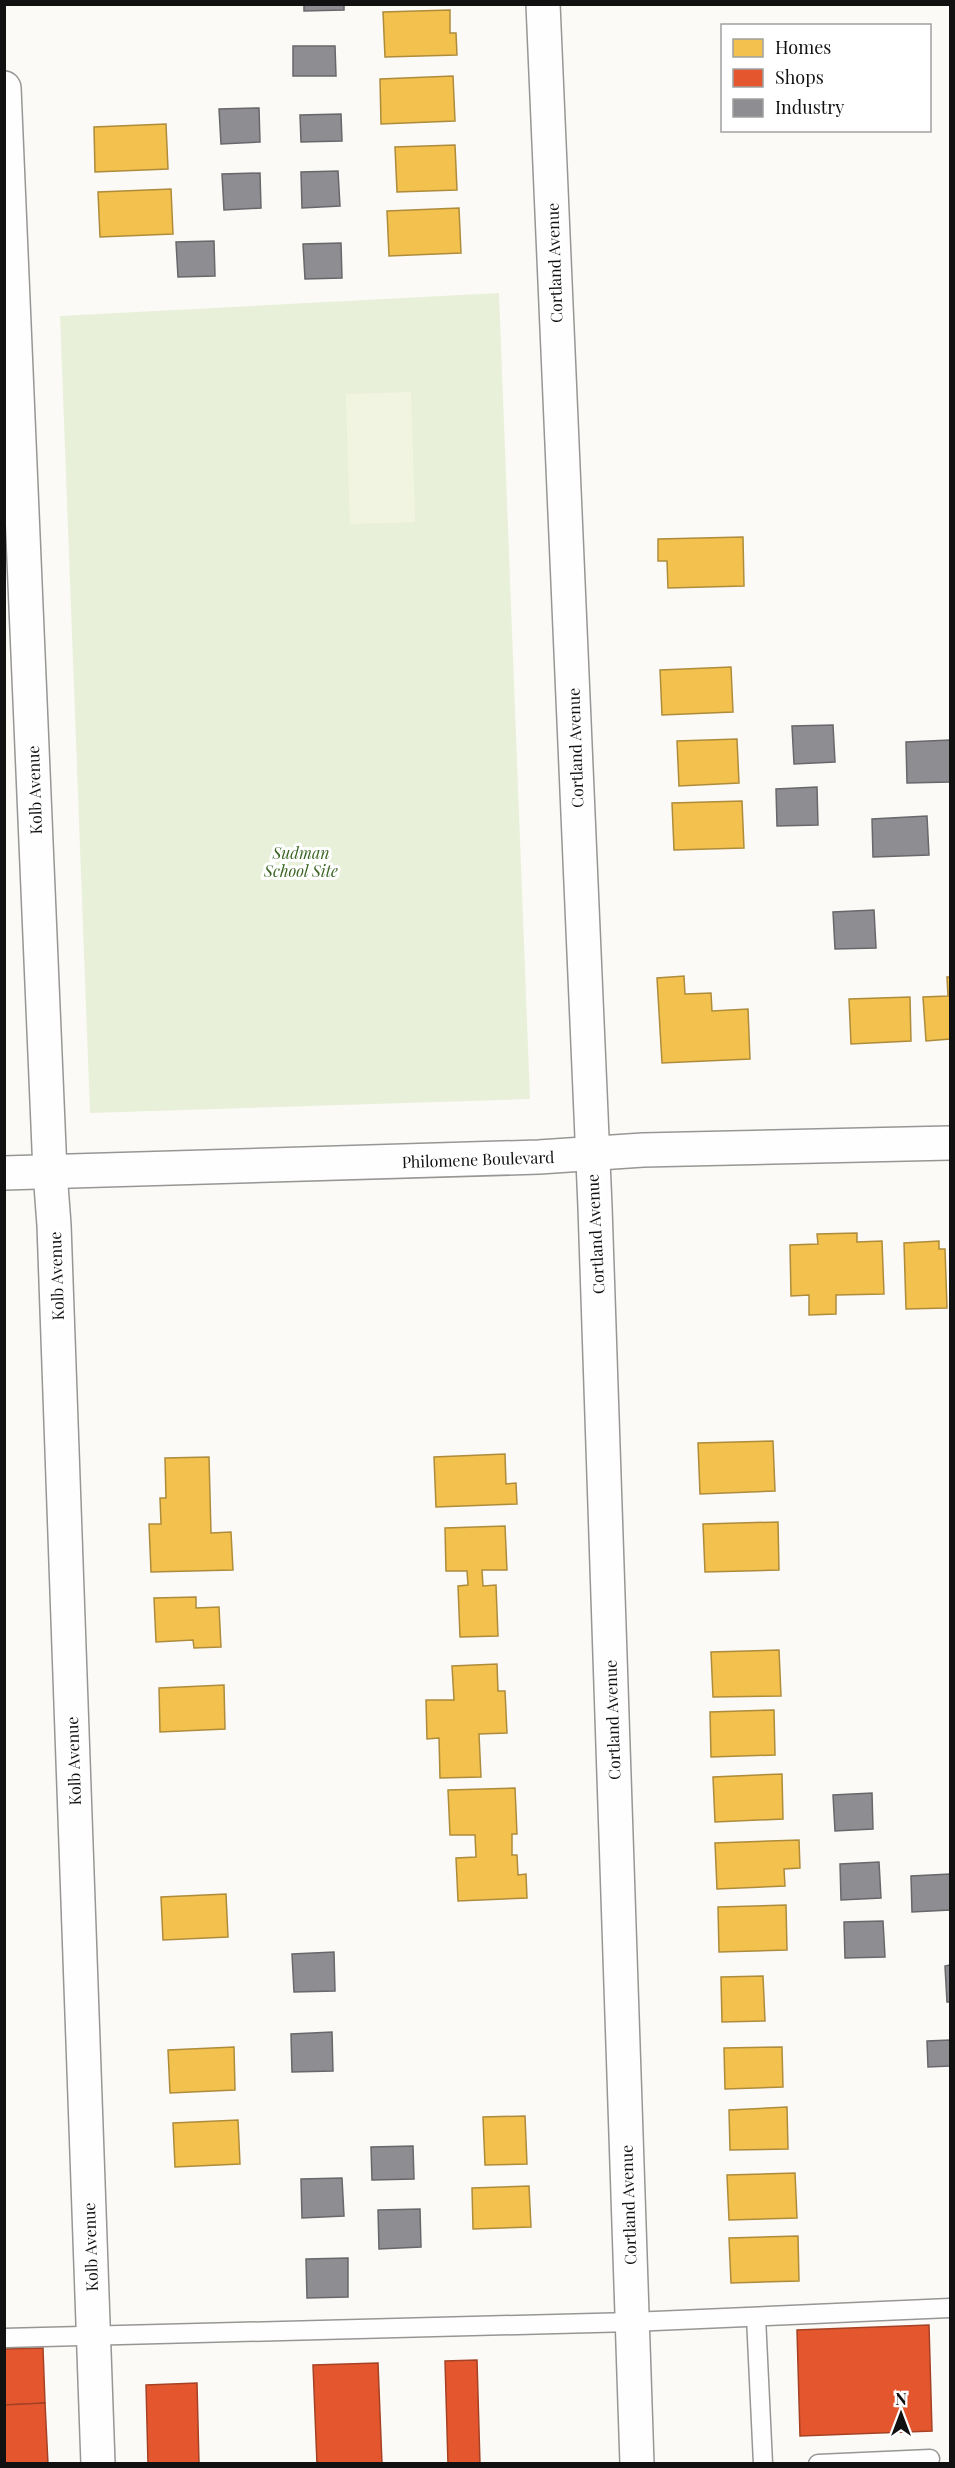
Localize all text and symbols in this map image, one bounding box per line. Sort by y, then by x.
legend [721,24,931,132]
text: Homes [775,35,831,59]
text: Shops [775,65,824,89]
text: Industry [775,95,844,119]
street label: Cortland Avenue [541,203,567,323]
street label: Cortland Avenue [562,688,588,808]
street label: Kolb Avenue [22,745,46,835]
park label: Sudman School Site [263,842,338,881]
street label: Philomene Boulevard [401,1146,555,1172]
street label: Cortland Avenue [581,1173,609,1295]
street label: Kolb Avenue [44,1231,68,1321]
street label: Cortland Avenue [599,1660,625,1780]
street label: Kolb Avenue [61,1716,85,1806]
street label: Cortland Avenue [615,2145,641,2265]
street label: Kolb Avenue [78,2202,102,2292]
north arrow [871,2384,931,2444]
text: N [895,2388,907,2409]

